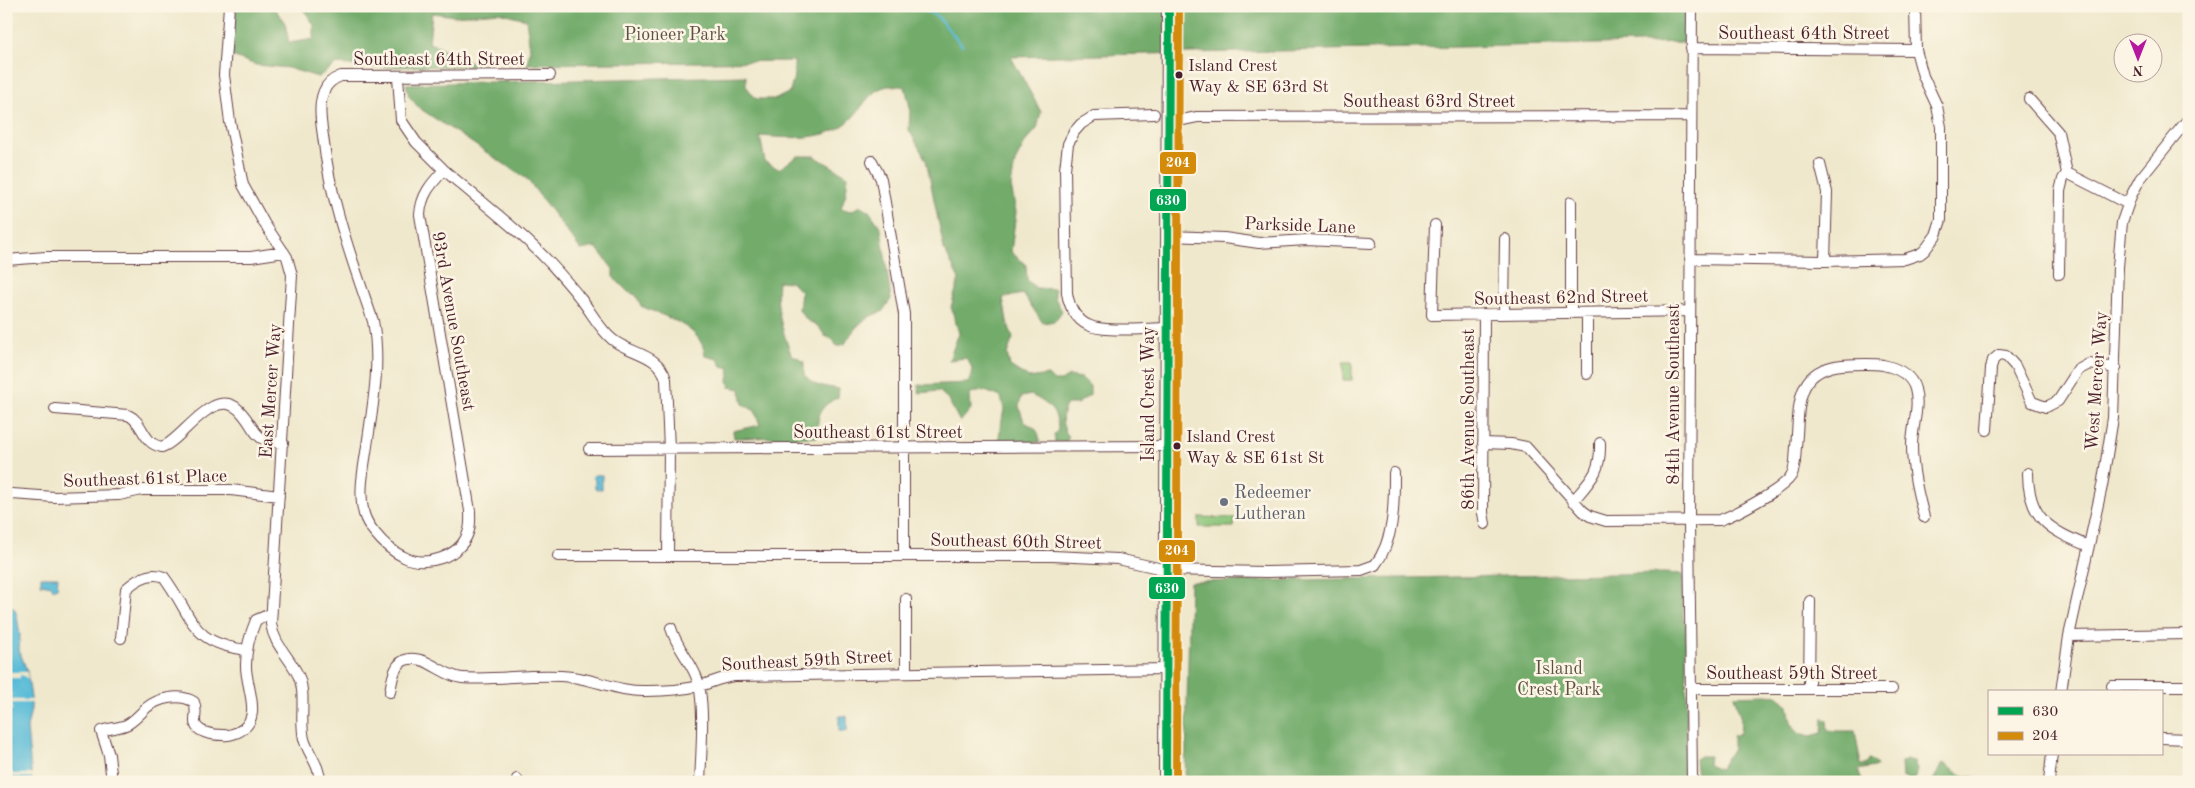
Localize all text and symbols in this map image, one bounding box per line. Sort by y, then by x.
street label: Southeast 64th Street [1718,25,1890,43]
park label: Pioneer Park [624,26,726,44]
north arrow [2112,32,2162,82]
street label: Southeast 64th Street [353,51,525,69]
place label: Island Crest Way & SE 63rd St [1188,58,1329,96]
text: N [2132,63,2143,77]
marker: Island Crest Way & SE 63rd St [1174,70,1184,80]
street label: Southeast 63rd Street [1343,93,1515,111]
line badge: 204 [1159,151,1197,175]
text: 204 [1166,156,1190,170]
line badge: 630 [1149,188,1187,212]
text: 630 [1156,194,1180,208]
street label: Parkside Lane [1244,215,1356,237]
street label: 93rd Avenue Southeast [428,230,478,412]
street label: Southeast 62nd Street [1473,287,1649,309]
street label: 84th Avenue Southeast [1665,303,1683,485]
street label: West Mercer Way [2083,310,2111,452]
street label: East Mercer Way [257,322,285,459]
street label: Island Crest Way [1140,326,1158,462]
street label: 86th Avenue Southeast [1460,328,1478,510]
street label: Southeast 61st Street [793,424,963,442]
place label: Island Crest Way & SE 61st St [1186,429,1324,467]
marker: Island Crest Way & SE 61st St [1172,441,1182,451]
street label: Southeast 61st Place [63,467,227,491]
place label: Redeemer Lutheran [1234,484,1312,523]
marker: Redeemer Lutheran [1218,496,1230,508]
street label: Southeast 60th Street [930,532,1102,552]
line badge: 204 [1158,539,1196,563]
text: 204 [1165,544,1189,558]
line badge: 630 [1148,576,1186,600]
text: 630 [1155,582,1179,596]
street label: Southeast 59th Street [721,648,893,674]
park label: Island Crest Park [1517,660,1601,699]
street label: Southeast 59th Street [1706,665,1878,683]
legend [1988,690,2162,756]
text: 630 [2032,705,2058,720]
text: 204 [2032,729,2058,744]

